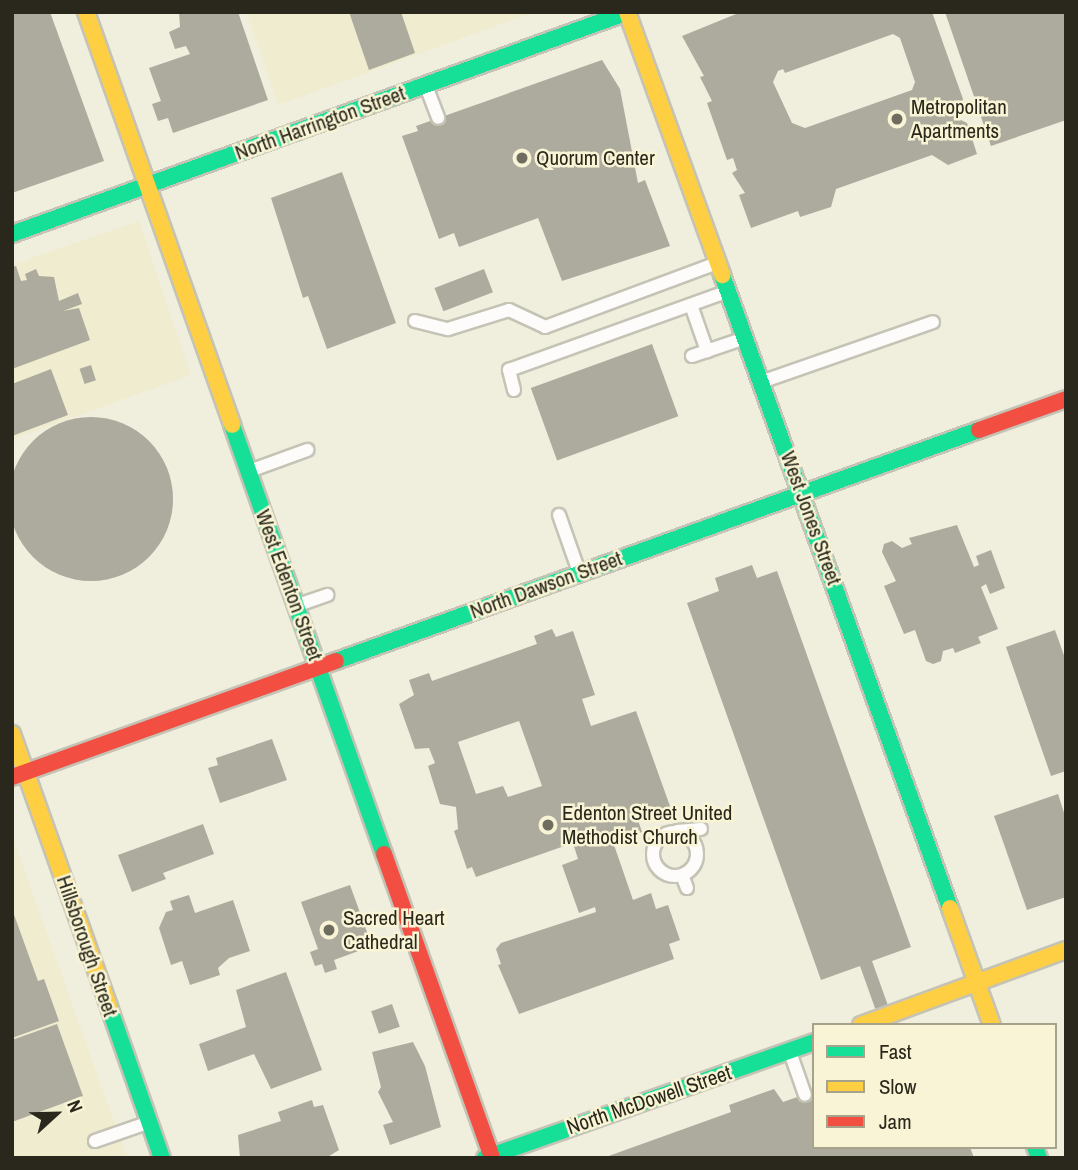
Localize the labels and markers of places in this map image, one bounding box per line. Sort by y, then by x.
place label: Metropolitan Apartments [911,94,1007,144]
marker: Metropolitan Apartments [889,111,905,127]
place label: Quorum Center [536,145,655,171]
marker: Quorum Center [514,150,530,166]
place label: Edenton Street United Methodist Church [562,800,732,850]
marker: Edenton Street United Methodist Church [540,817,556,833]
place label: Sacred Heart Cathedral [343,905,444,955]
marker: Sacred Heart Cathedral [321,922,337,938]

